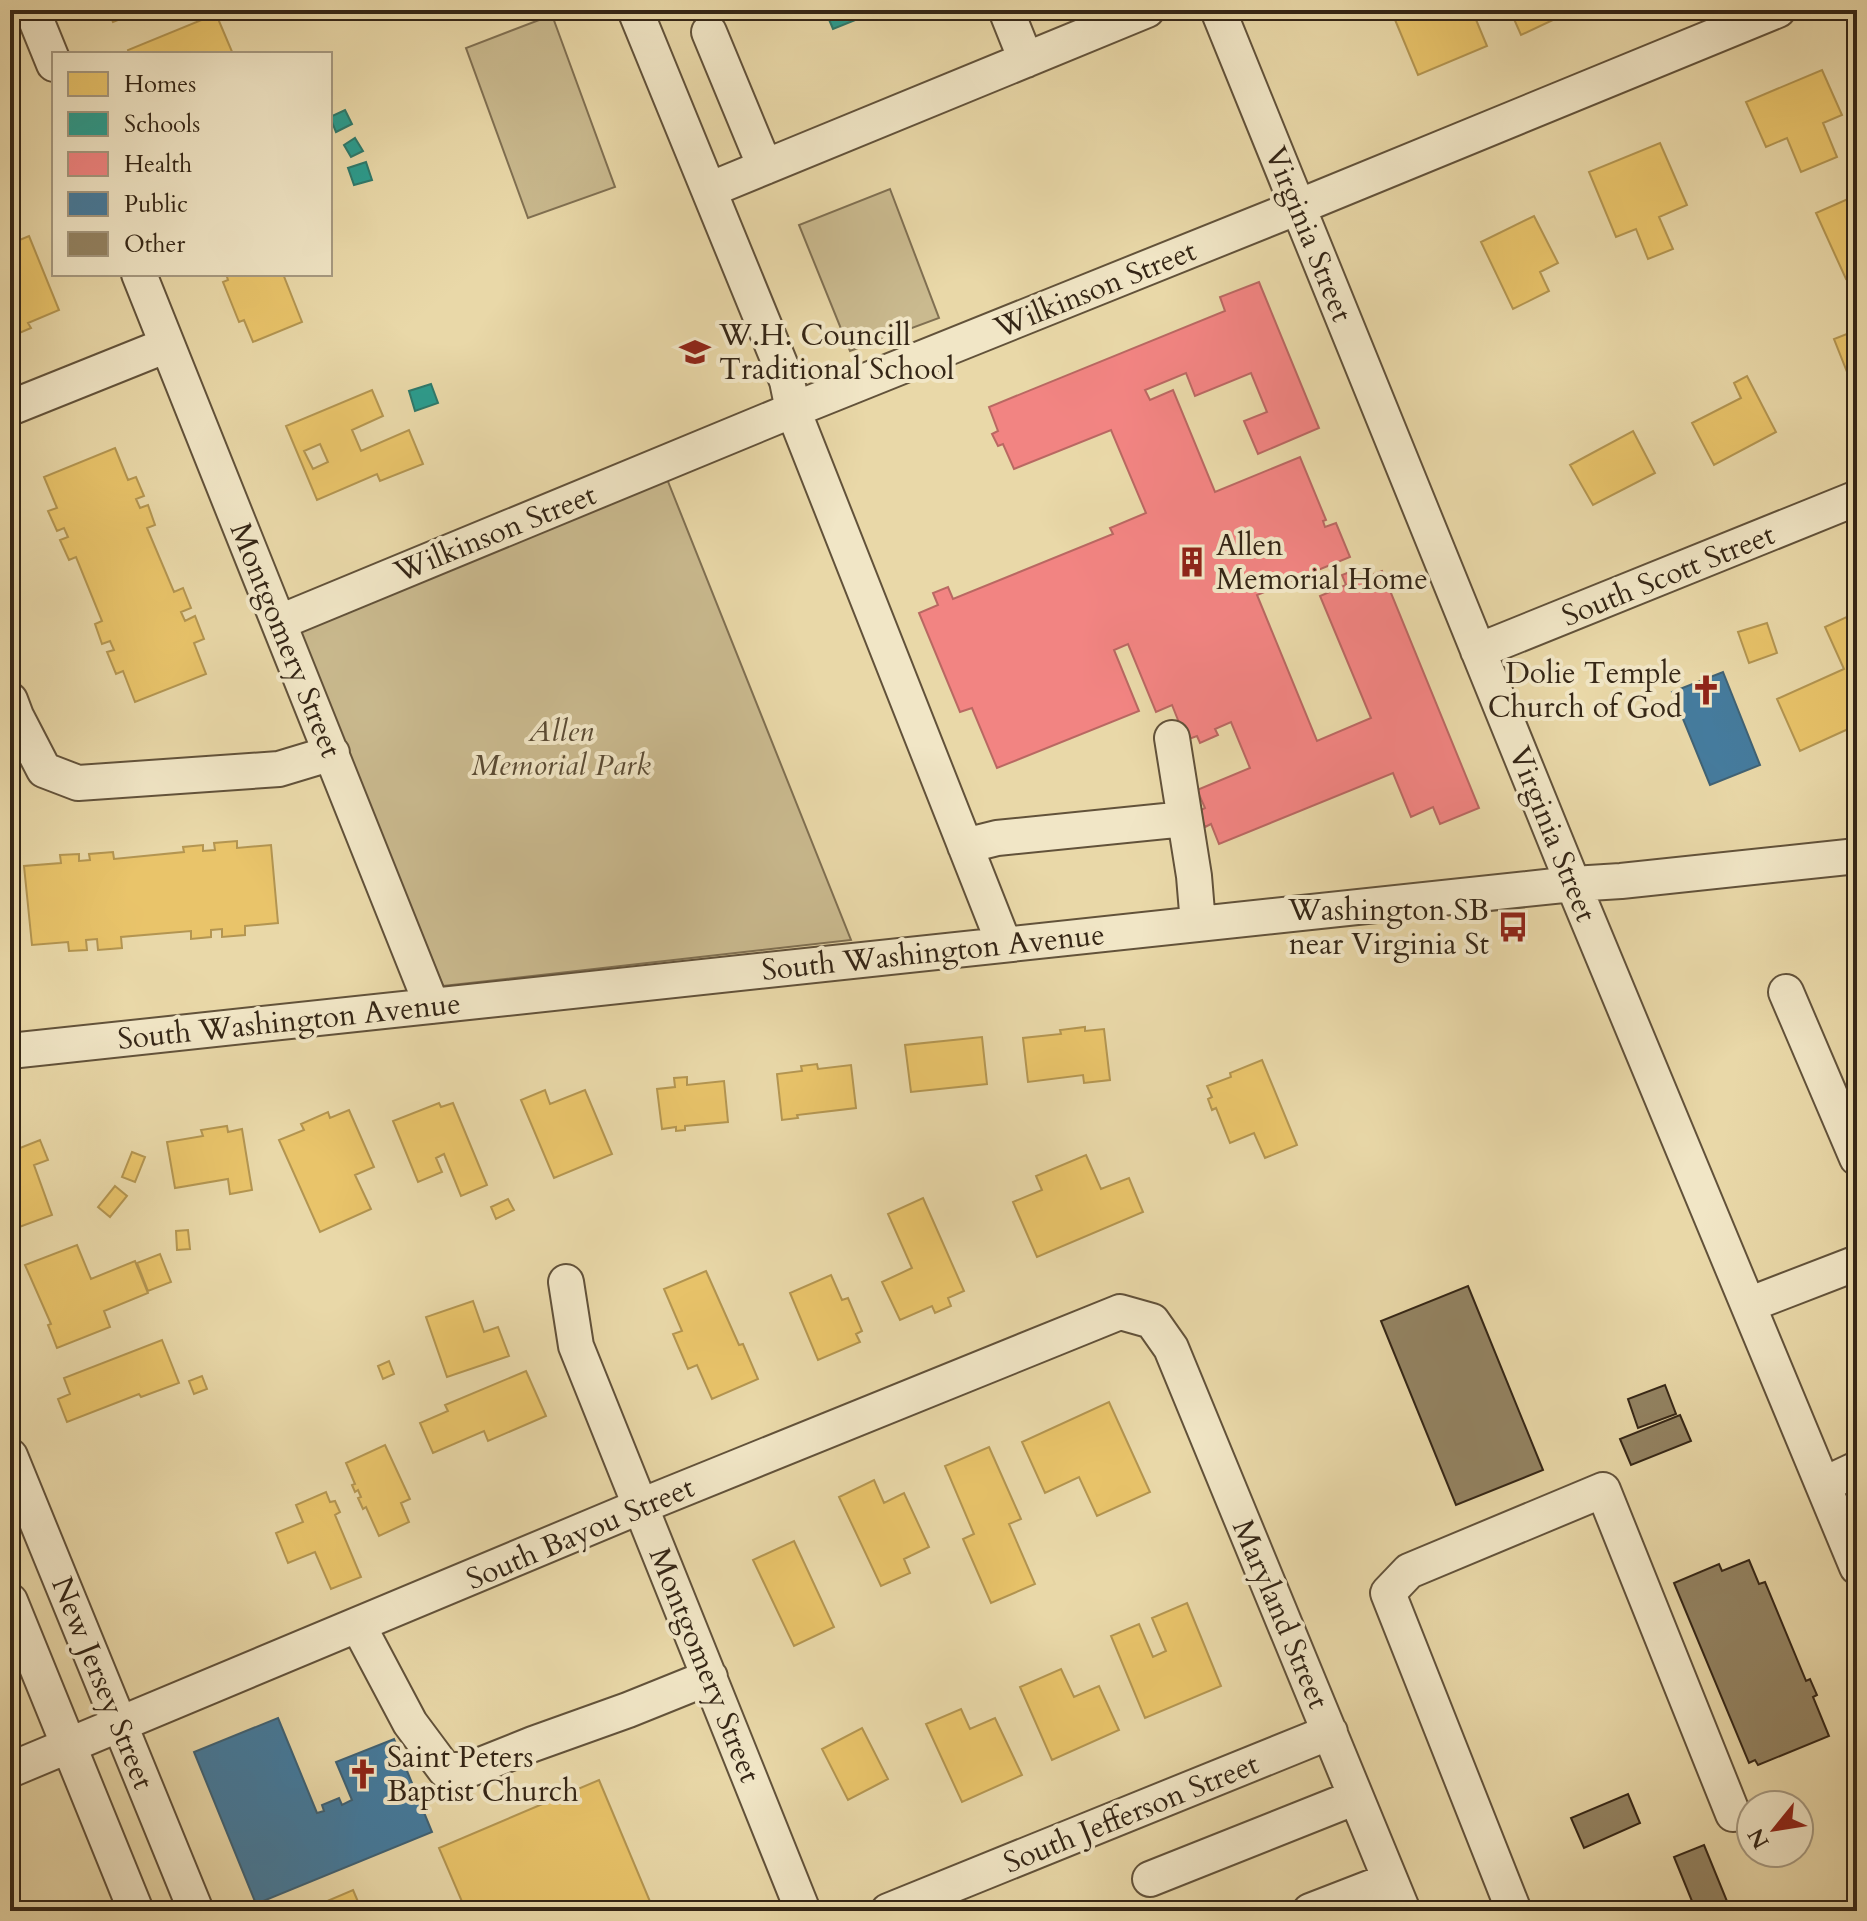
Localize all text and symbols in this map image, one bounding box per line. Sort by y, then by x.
legend [52,52,332,276]
text: Homes [124,68,196,101]
text: Schools [124,108,200,141]
street label: Virginia Street [1255,141,1362,328]
text: Health [124,148,192,181]
text: Public [124,188,188,221]
text: Other [124,228,185,261]
street label: Wilkinson Street [987,230,1203,349]
place label: W.H. Councill Traditional School [718,315,955,390]
school or university icon: W.H. Councill Traditional School [678,335,712,369]
street label: Wilkinson Street [387,474,603,593]
street label: South Scott Street [1556,514,1781,637]
street label: Montgomery Street [220,517,352,764]
place label: Allen Memorial Home [1216,525,1428,600]
building icon: Allen Memorial Home [1175,545,1209,579]
place label: Dolie Temple Church of God [1488,653,1682,728]
church icon: Dolie Temple Church of God [1689,673,1723,707]
park label: Allen Memorial Park [471,711,651,786]
street label: Virginia Street [1499,741,1606,928]
place label: Washington SB near Virginia St [1287,890,1490,965]
bus stop icon: Washington SB near Virginia St [1496,910,1530,944]
street label: South Washington Avenue [760,914,1107,991]
street label: South Washington Avenue [116,983,463,1060]
street label: South Bayou Street [460,1467,701,1600]
street label: Maryland Street [1222,1513,1339,1716]
street label: Montgomery Street [639,1542,771,1789]
street label: New Jersey Street [41,1571,164,1796]
place label: Saint Peters Baptist Church [387,1737,579,1812]
street label: South Jefferson Street [998,1743,1265,1883]
church icon: Saint Peters Baptist Church [346,1757,380,1791]
north arrow [1735,1789,1815,1869]
text: N [1741,1823,1776,1854]

